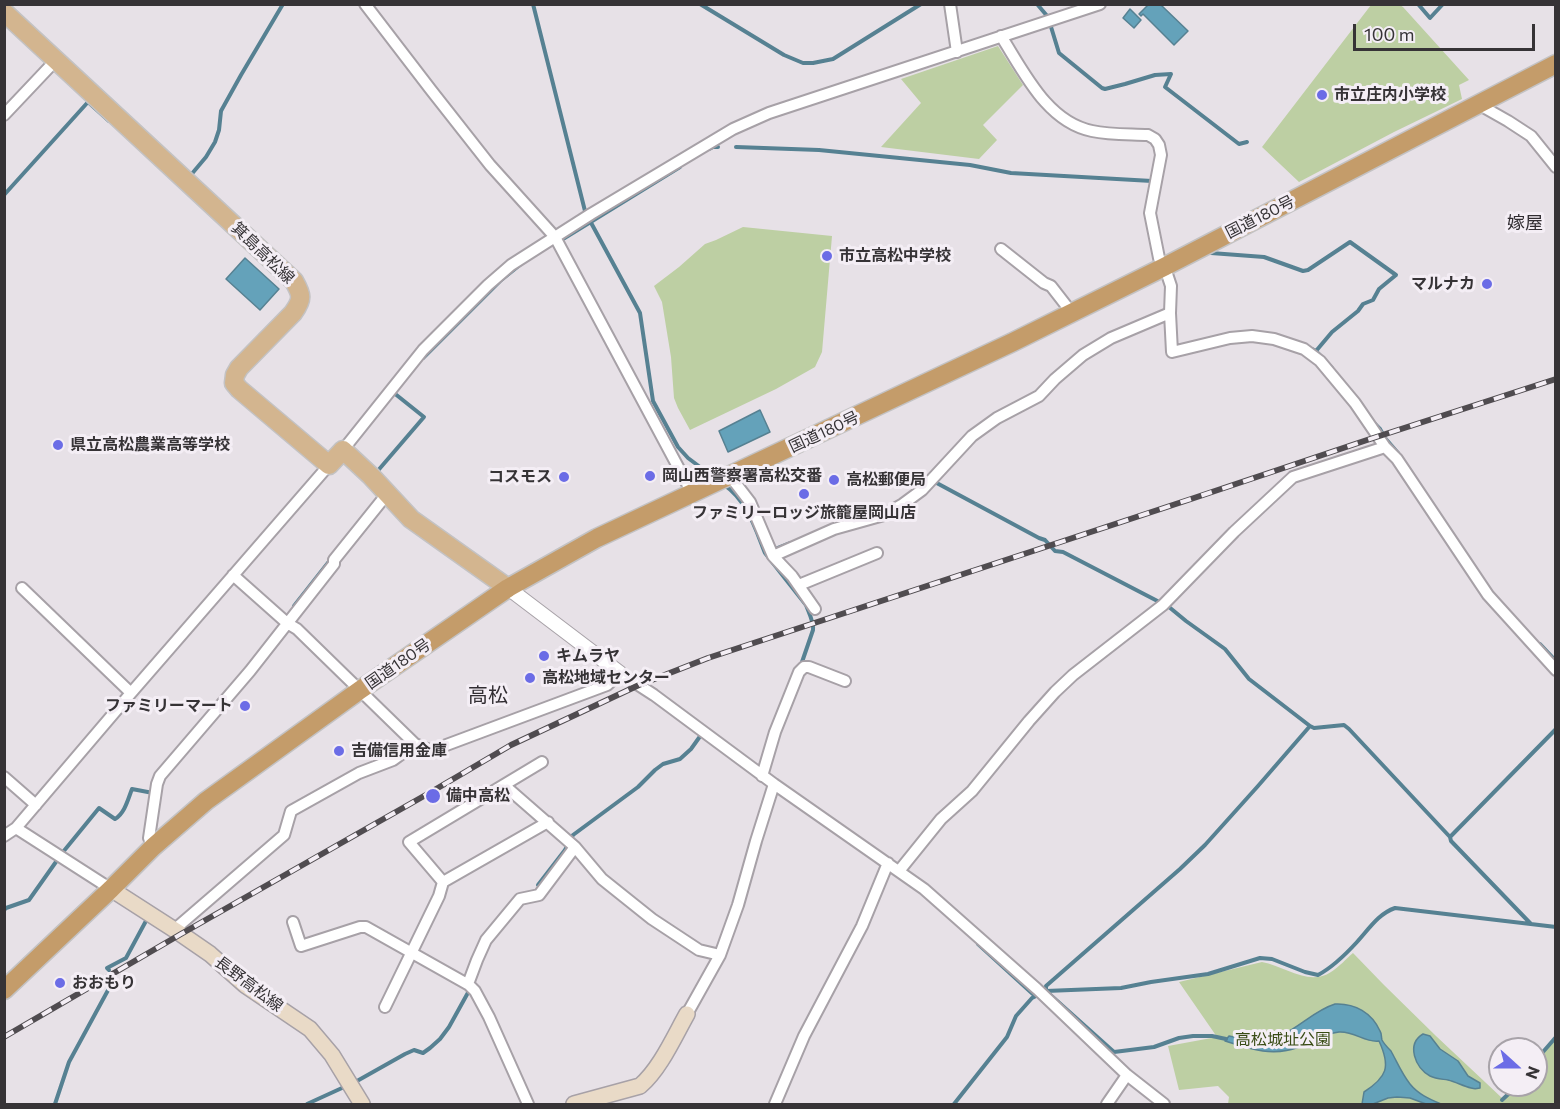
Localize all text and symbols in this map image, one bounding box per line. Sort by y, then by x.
scale bar [1356,12,1538,50]
text: 100 m [1364,23,1414,45]
place label: 市立庄内小学校 [1334,85,1446,105]
marker: 市立庄内小学校 [1315,88,1329,102]
street label: 国道180号 [1222,191,1298,243]
district label: 嫁屋 [1507,212,1543,234]
street label: 箕島高松線 [228,218,298,288]
place label: 市立高松中学校 [839,246,951,266]
marker: 市立高松中学校 [820,249,834,263]
place label: マルナカ [1411,274,1475,294]
marker: マルナカ [1480,277,1494,291]
street label: 国道180号 [786,407,862,457]
place label: 県立高松農業高等学校 [70,435,230,455]
marker: 県立高松農業高等学校 [51,438,65,452]
place label: 岡山西警察署高松交番 [662,466,822,486]
place label: コスモス [488,467,552,487]
marker: 岡山西警察署高松交番 [643,469,657,483]
marker: コスモス [557,470,571,484]
place label: 高松郵便局 [846,470,926,490]
marker: 高松郵便局 [827,473,841,487]
marker: ファミリーロッジ旅籠屋岡山店 [797,487,811,501]
place label: ファミリーロッジ旅籠屋岡山店 [692,503,916,523]
street label: 国道180号 [362,635,434,693]
place label: キムラヤ [556,646,620,666]
marker: キムラヤ [537,649,551,663]
place label: 高松地域センター [542,668,670,688]
marker: 高松地域センター [523,671,537,685]
district label: 高松 [468,683,508,707]
place label: ファミリーマート [105,696,233,716]
marker: ファミリーマート [238,699,252,713]
place label: 吉備信用金庫 [351,741,447,761]
marker: 吉備信用金庫 [332,744,346,758]
place label: 備中高松 [446,786,510,806]
marker: 備中高松 [424,787,442,805]
street label: 長野高松線 [211,952,287,1016]
place label: おおもり [72,973,136,993]
marker: おおもり [53,976,67,990]
park label: 高松城址公園 [1235,1030,1331,1050]
north arrow [1488,1037,1548,1097]
text: N [1522,1064,1544,1082]

